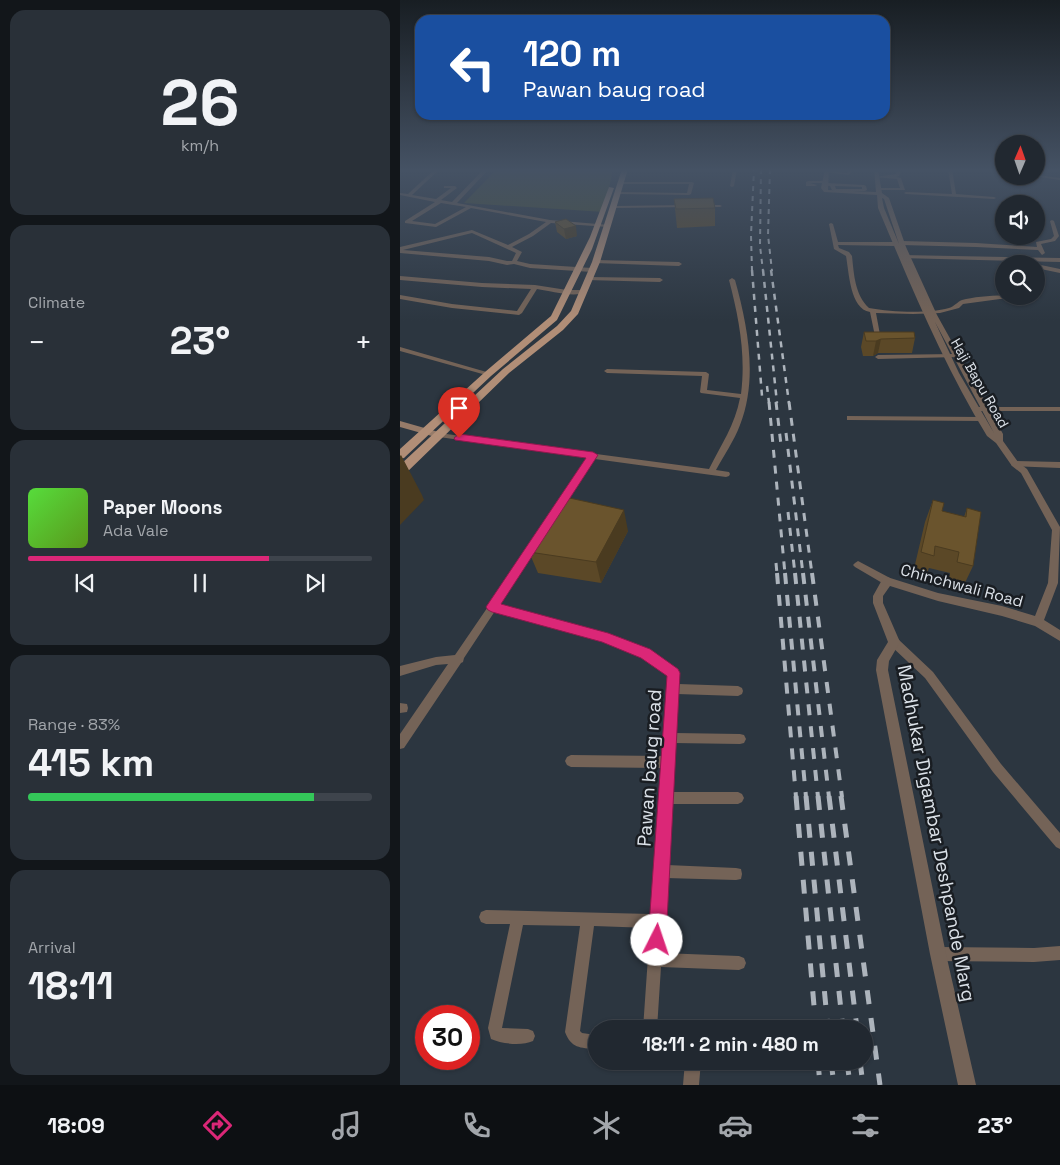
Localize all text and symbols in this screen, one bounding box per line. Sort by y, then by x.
text: 120 m [523,32,621,76]
icon: left [440,35,505,100]
text: 26 [161,61,239,144]
text: Pawan baug road [523,75,705,103]
text: km/h [181,135,219,156]
north arrow [995,135,1045,185]
map controls [995,135,1045,305]
button: sound [995,195,1045,245]
button: search [995,255,1045,305]
text: Climate [28,292,85,313]
text: 23° [170,317,230,365]
text: − [28,324,45,360]
text: + [355,324,372,360]
street label: Haji Bapu Road [947,335,1013,431]
pin [438,387,480,438]
icon: arrive [445,394,473,422]
text: Paper Moons [103,495,222,520]
text: Ada Vale [103,520,168,541]
street label: Chinchwali Road [898,559,1026,612]
icon: previous [71,569,99,597]
icon: pause [186,569,214,597]
icon: next [301,569,329,597]
street label: Madhukar Digambar Deshpande Marg [892,663,981,1004]
street label: Pawan baug road [632,689,667,847]
text: Range · 83% [28,714,120,735]
text: 415 km [28,739,154,787]
position arrow [630,913,682,965]
text: Arrival [28,937,76,958]
text: 18:11 [28,962,114,1010]
speed limit sign: 30 [415,1005,480,1070]
text: 18:11 · 2 min · 480 m [642,1032,819,1057]
icon: directions [200,1108,235,1143]
icon: music [329,1108,364,1143]
icon: phone [459,1108,494,1143]
icon: climate [589,1108,624,1143]
icon: car [718,1108,753,1143]
icon: filters [848,1108,883,1143]
text: 18:09 [47,1111,105,1139]
text: 23° [977,1111,1013,1139]

